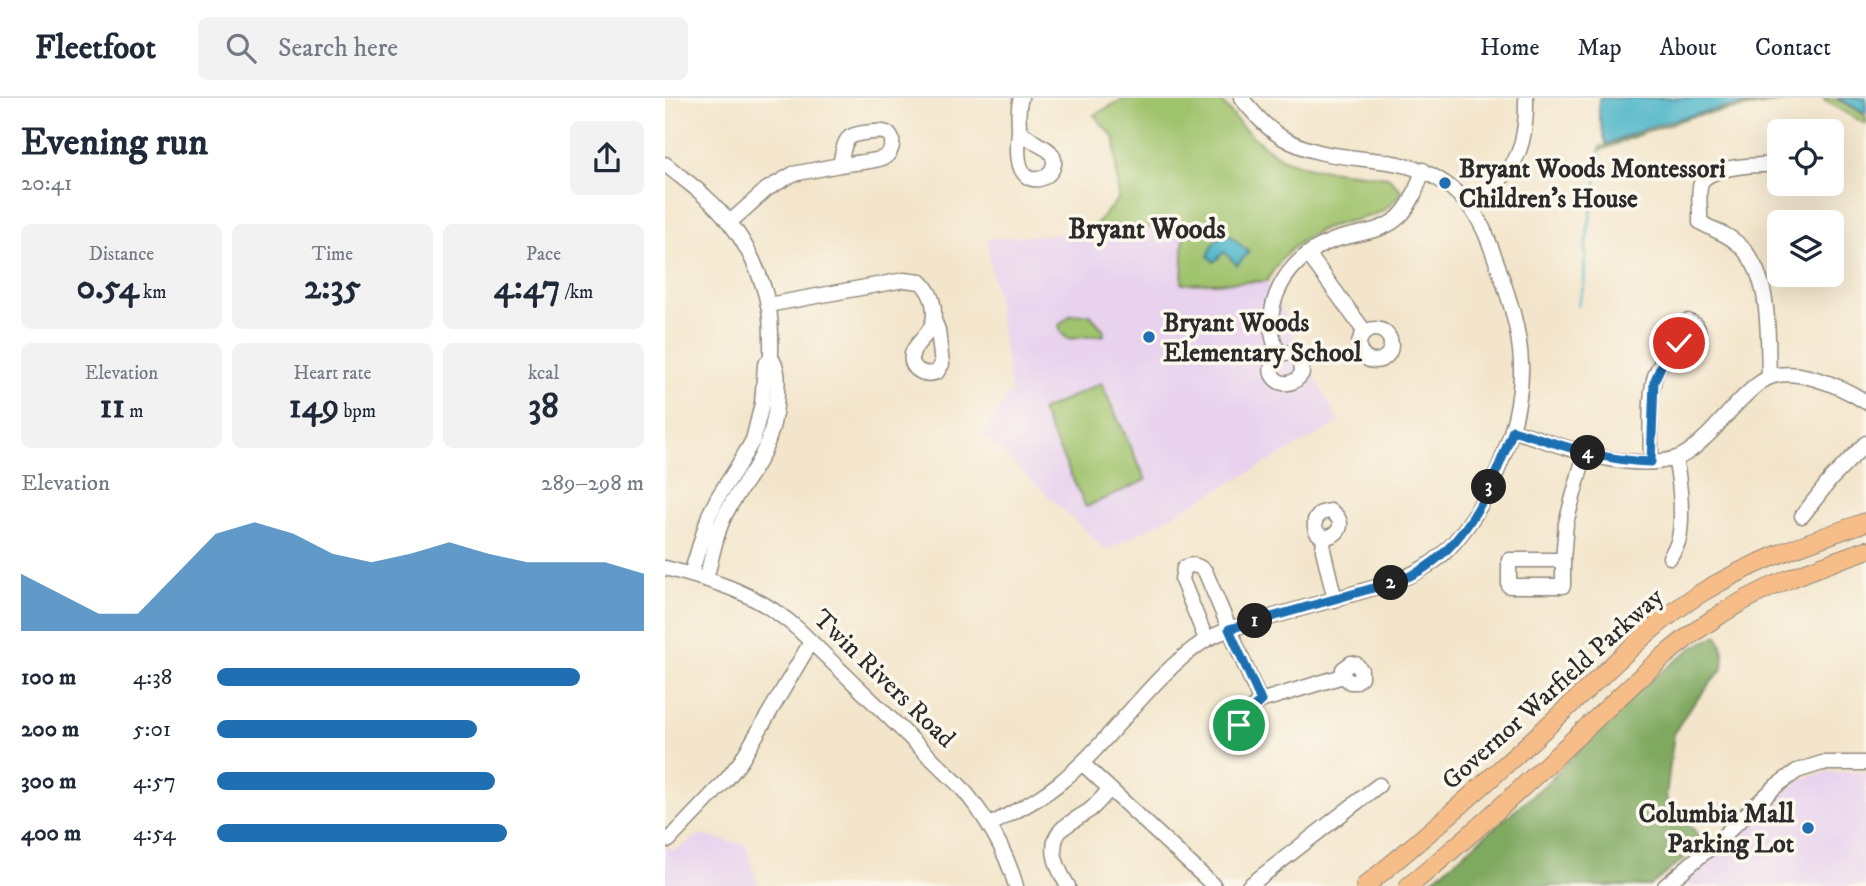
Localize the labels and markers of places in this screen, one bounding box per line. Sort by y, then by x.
place label: Bryant Woods Montessori Children's House [1459,153,1726,216]
marker: Bryant Woods Montessori Children's House [1437,175,1453,191]
place label: Bryant Woods Elementary School [1163,307,1363,370]
pin [1649,313,1709,373]
marker: Bryant Woods Elementary School [1141,329,1157,345]
pin: 4 [1571,436,1605,470]
pin: 3 [1471,470,1507,504]
pin: 2 [1373,566,1409,601]
pin: 1 [1237,603,1273,638]
pin [1209,695,1269,755]
place label: Columbia Mall Parking Lot [1639,798,1795,861]
marker: Columbia Mall Parking Lot [1800,820,1816,836]

